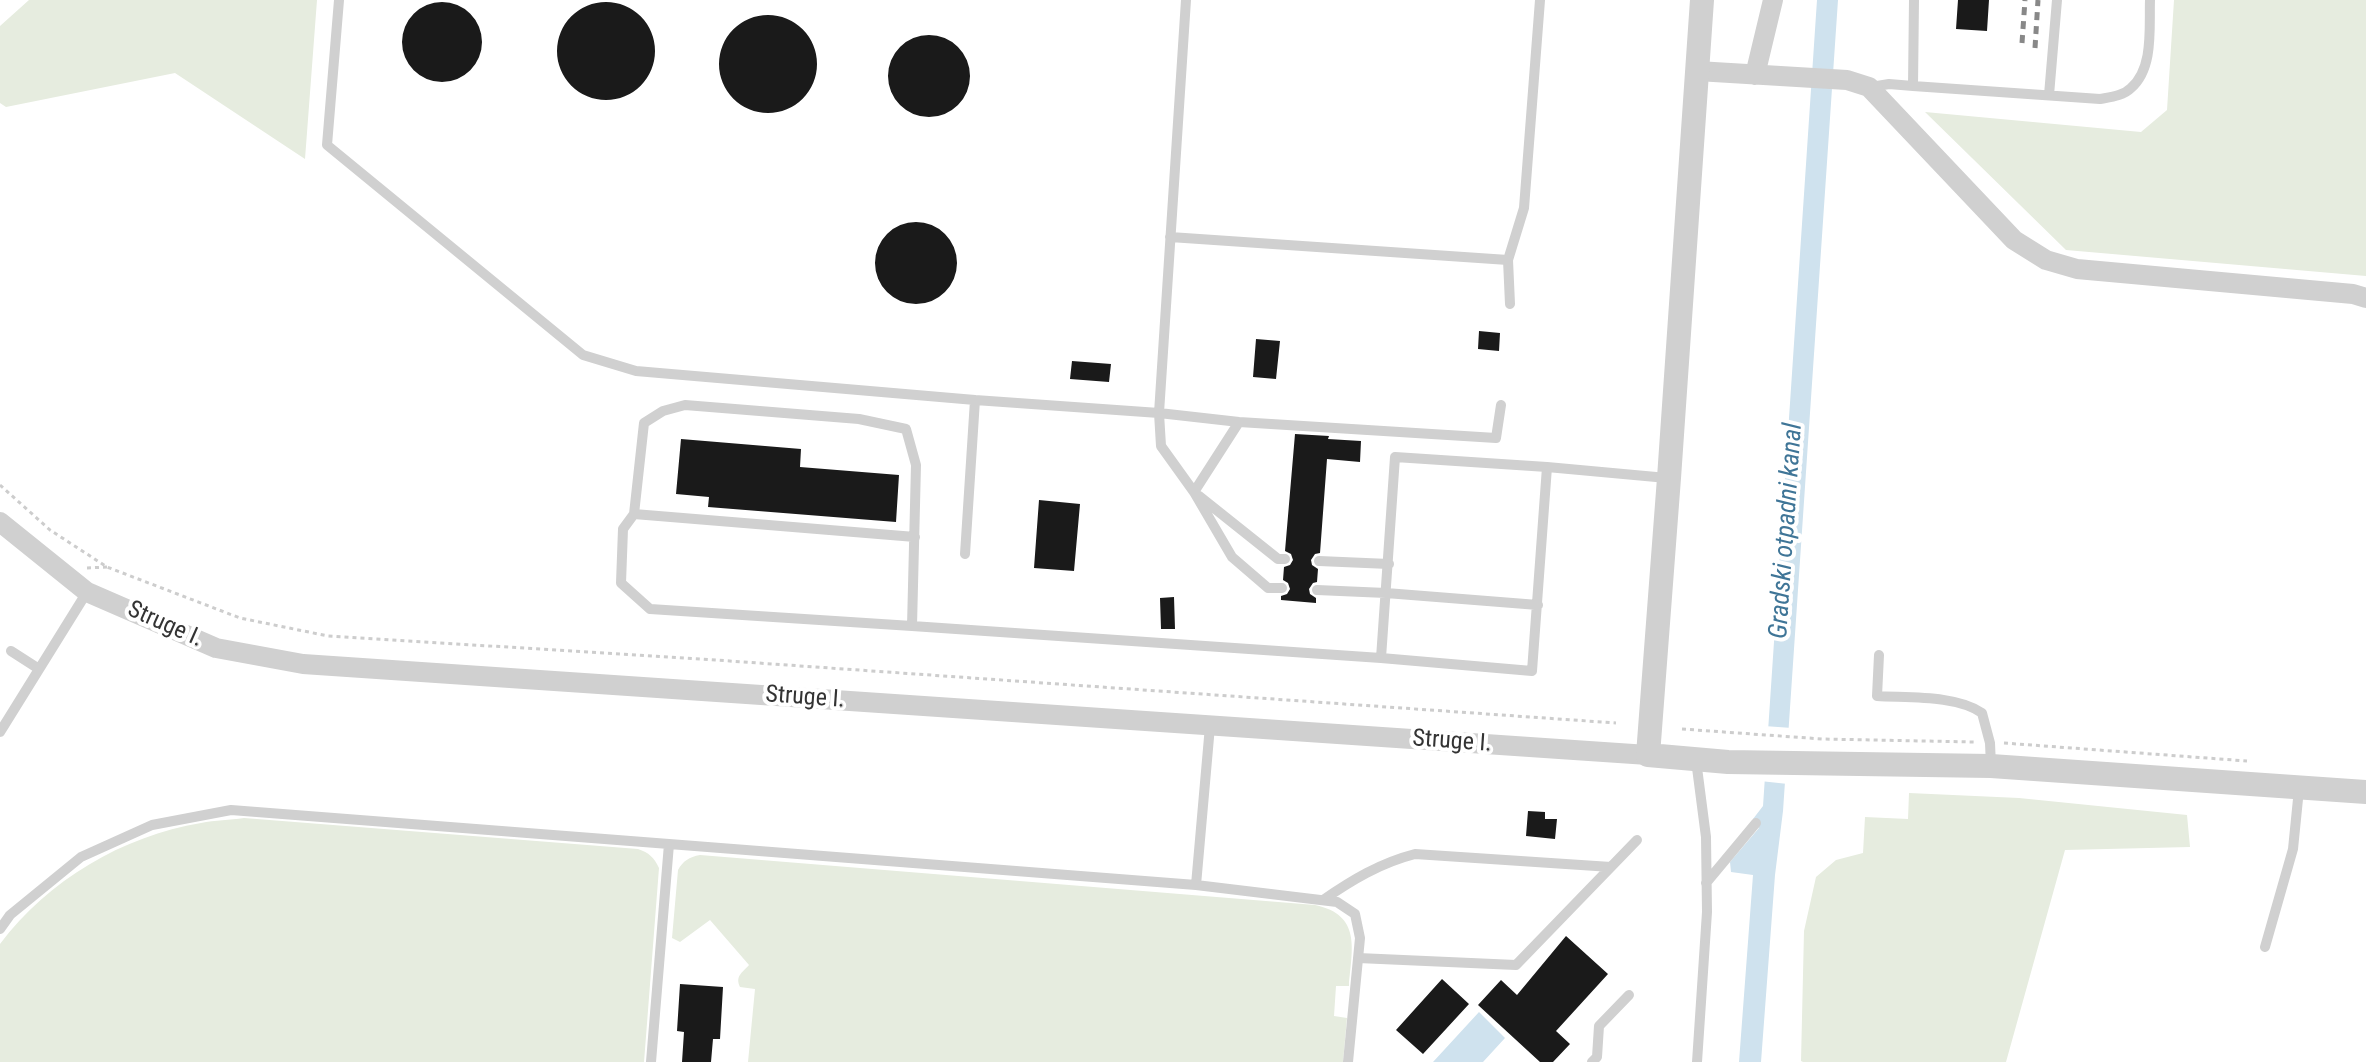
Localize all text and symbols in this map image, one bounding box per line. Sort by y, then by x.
water label: Gradski otpadni kanal [1764,422,1810,640]
street label: Struge I. [123,596,207,654]
street label: Struge I. [764,681,846,715]
street label: Struge I. [1411,725,1493,759]

